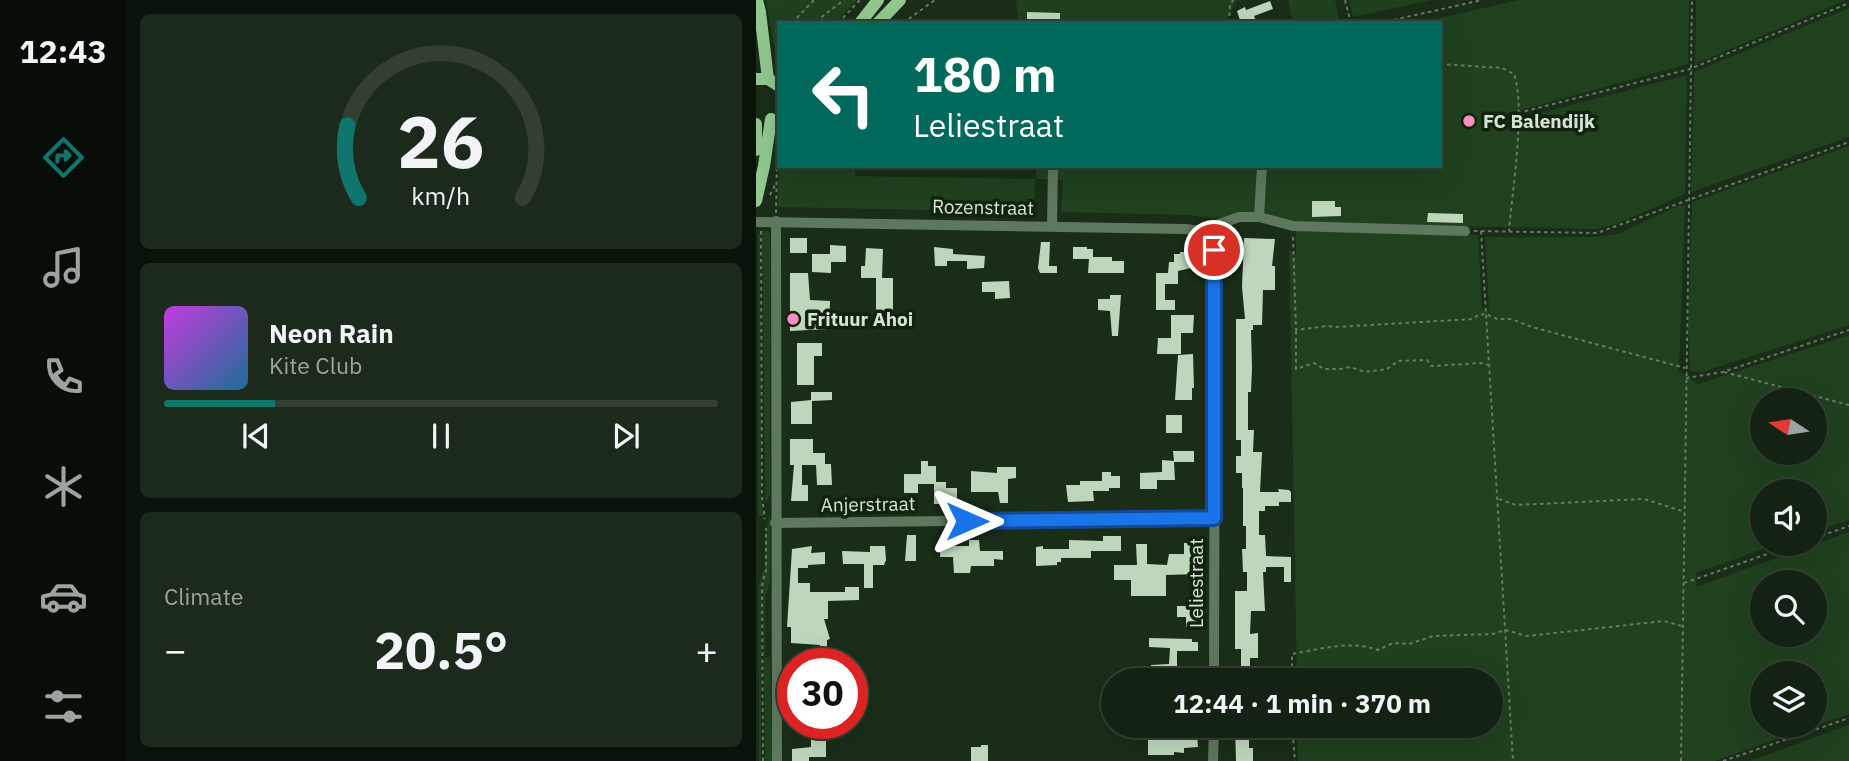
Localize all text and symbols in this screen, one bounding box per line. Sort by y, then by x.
text: 12:43 [19,30,107,72]
text: 180 m [913,42,1057,105]
icon: left [798,49,889,140]
text: 26 [397,93,485,188]
text: Leliestraat [913,104,1064,146]
place label: FC Balendijk [1483,109,1595,133]
marker: FC Balendijk [1461,113,1477,129]
icon: directions [39,133,88,182]
text: km/h [412,178,470,211]
street label: Rozenstraat [932,194,1034,220]
pin [1184,220,1244,280]
icon: arrive [1195,231,1233,269]
icon: music [39,243,88,292]
place label: Frituur Ahoi [807,307,913,331]
marker: Frituur Ahoi [785,311,801,327]
text: Neon Rain [269,316,394,350]
text: Kite Club [269,350,362,380]
icon: phone [39,352,88,401]
north arrow [1750,388,1827,466]
map controls [1750,388,1827,738]
icon: previous [237,417,275,455]
icon: pause [422,417,460,455]
icon: next [607,417,645,455]
icon: climate [39,462,88,511]
button: sound [1750,479,1827,556]
position arrow [930,484,1004,558]
street label: Anjerstraat [820,491,916,517]
street label: Leliestraat [1184,538,1208,628]
button: search [1750,570,1827,647]
icon: car [39,572,88,621]
text: Climate [164,581,243,611]
text: 20.5° [374,616,508,683]
text: − [164,625,187,674]
text: + [695,625,718,674]
speed limit sign: 30 [777,648,868,739]
button: layers [1750,661,1827,738]
icon: filters [39,682,88,731]
text: 12:44 · 1 min · 370 m [1173,686,1431,720]

